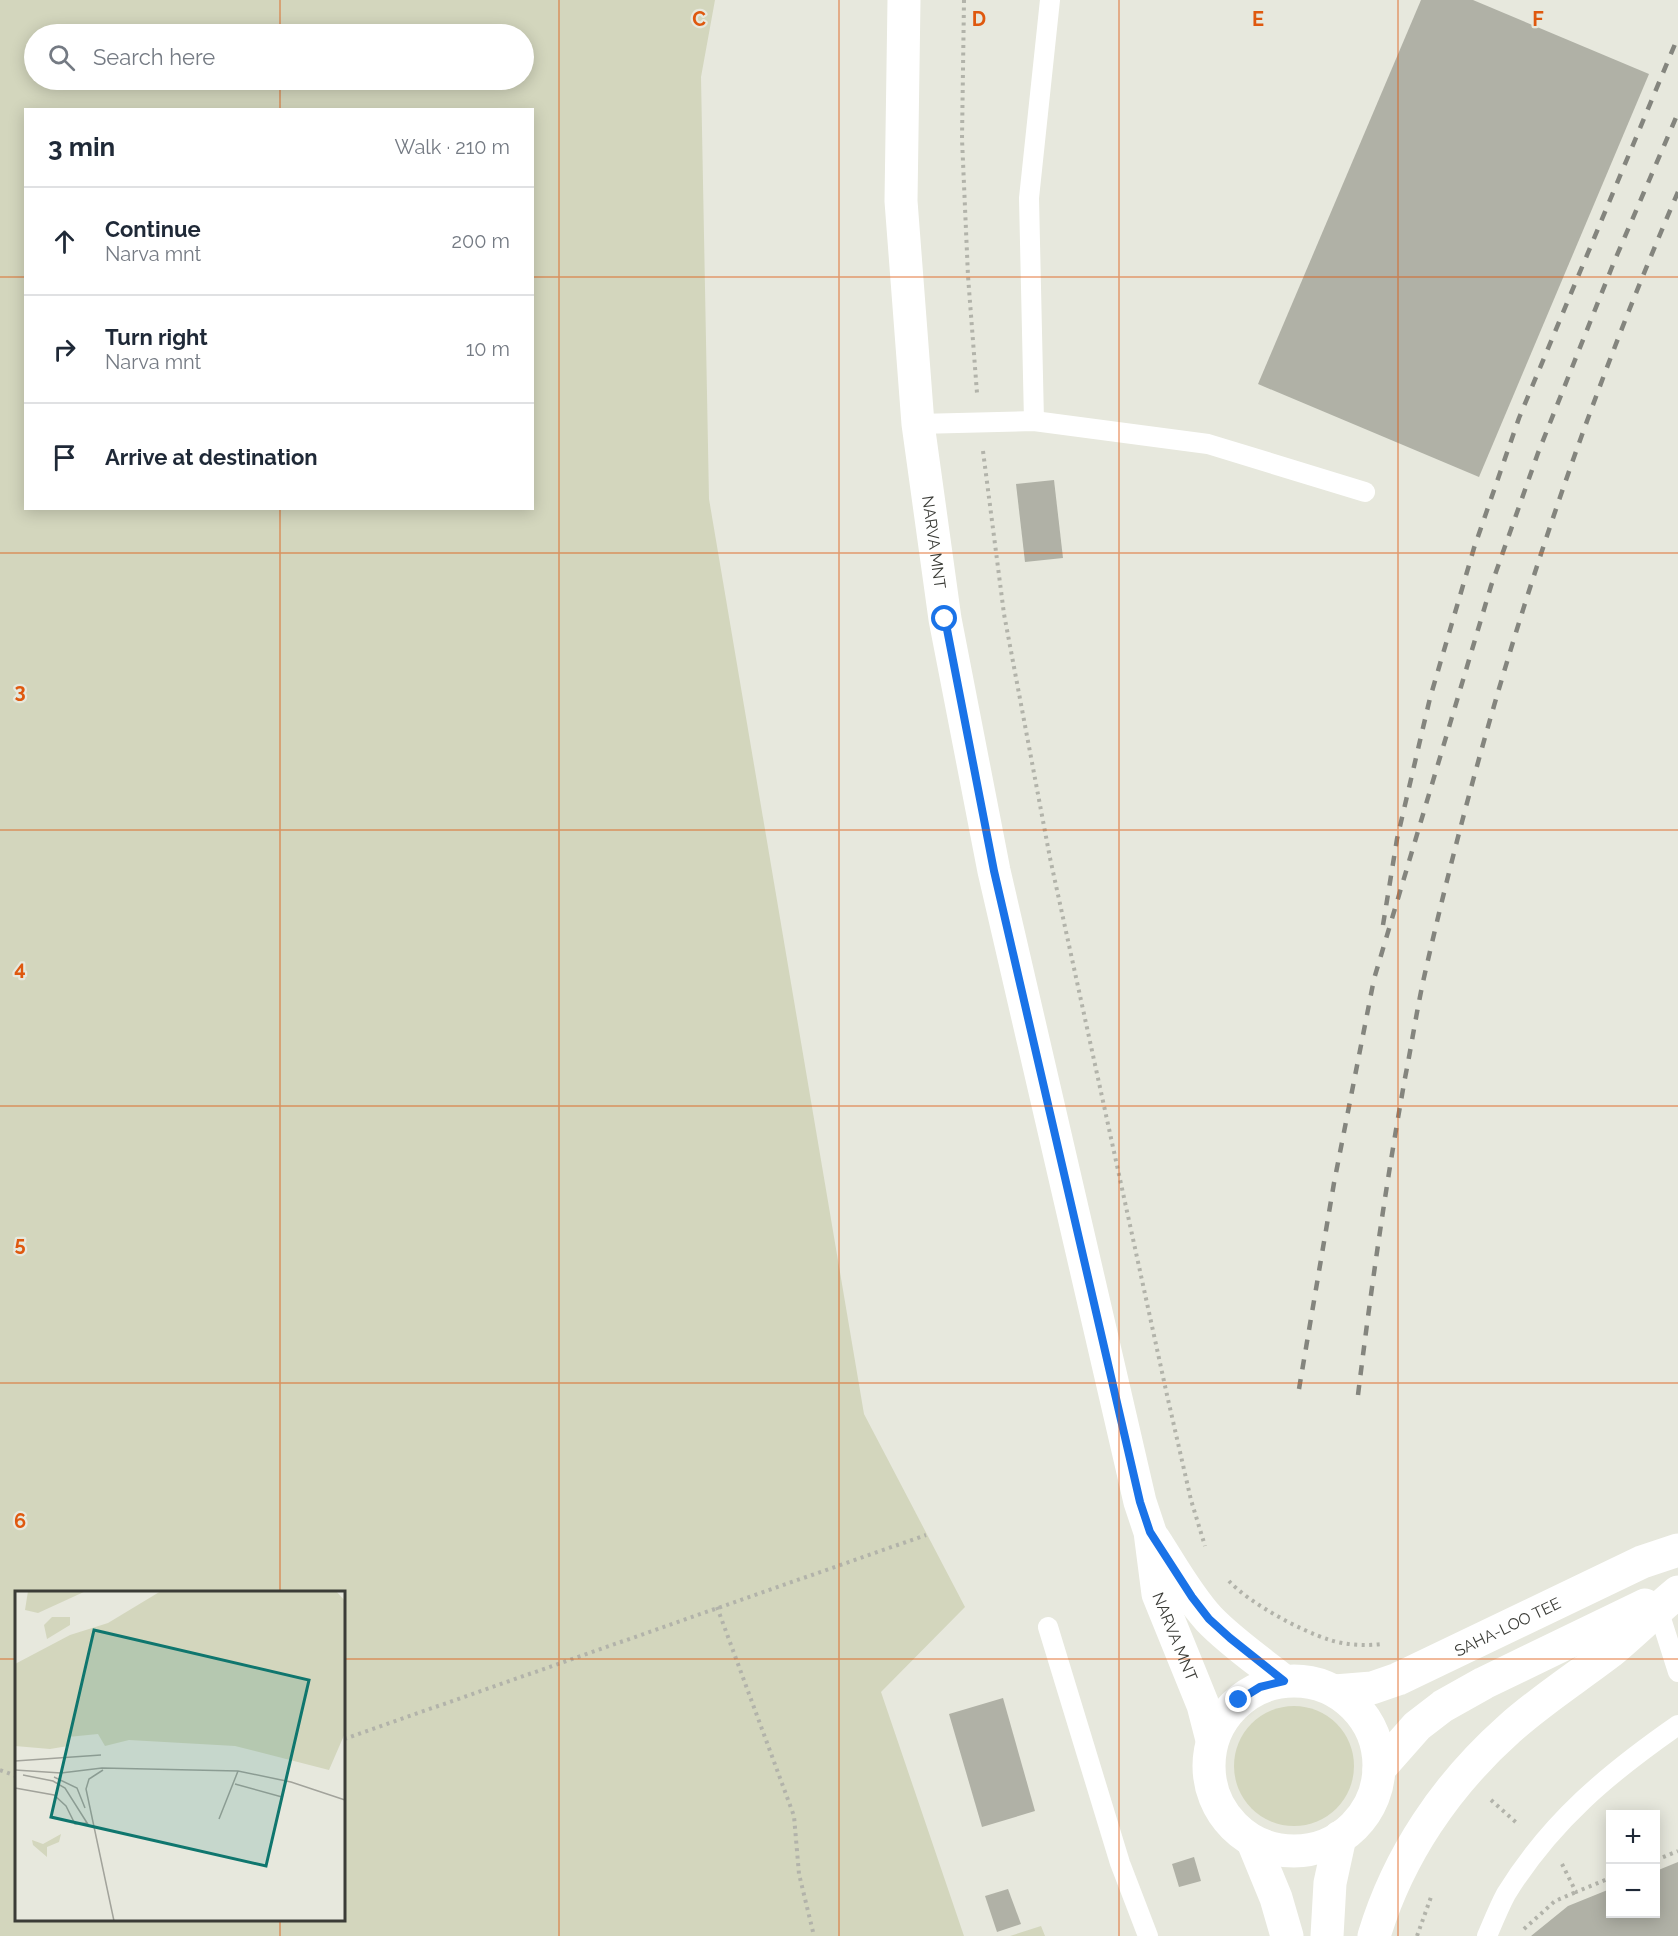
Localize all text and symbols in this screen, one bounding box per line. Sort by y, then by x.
text: C [692,7,706,31]
text: D [972,7,986,31]
text: E [1252,7,1264,31]
text: F [1532,7,1544,31]
search box [24,24,534,90]
icon: search [45,41,78,74]
text: Search here [93,44,215,70]
text: 3 min [48,132,115,162]
text: Walk · 210 m [395,135,510,159]
text: Continue [105,216,201,242]
icon: ahead [48,225,81,258]
text: 200 m [452,229,510,253]
text: Narva mnt [105,242,201,266]
text: Turn right [105,324,208,350]
icon: right [48,333,81,366]
text: 10 m [466,337,510,361]
text: Narva mnt [105,350,201,374]
icon: arrive [48,441,81,474]
text: Arrive at destination [105,444,318,470]
street label: NARVA MNT [919,494,950,590]
route start [931,605,957,631]
text: 3 [14,679,26,703]
text: 4 [14,956,26,980]
text: 5 [14,1232,26,1256]
text: 6 [14,1509,26,1533]
street label: NARVA MNT [1149,1590,1202,1684]
inset map [15,1591,345,1921]
street label: SAHA-LOO TEE [1451,1593,1564,1660]
route end [1225,1686,1251,1712]
map controls [1606,1810,1660,1918]
button: + [1606,1810,1660,1864]
button: − [1606,1864,1660,1918]

